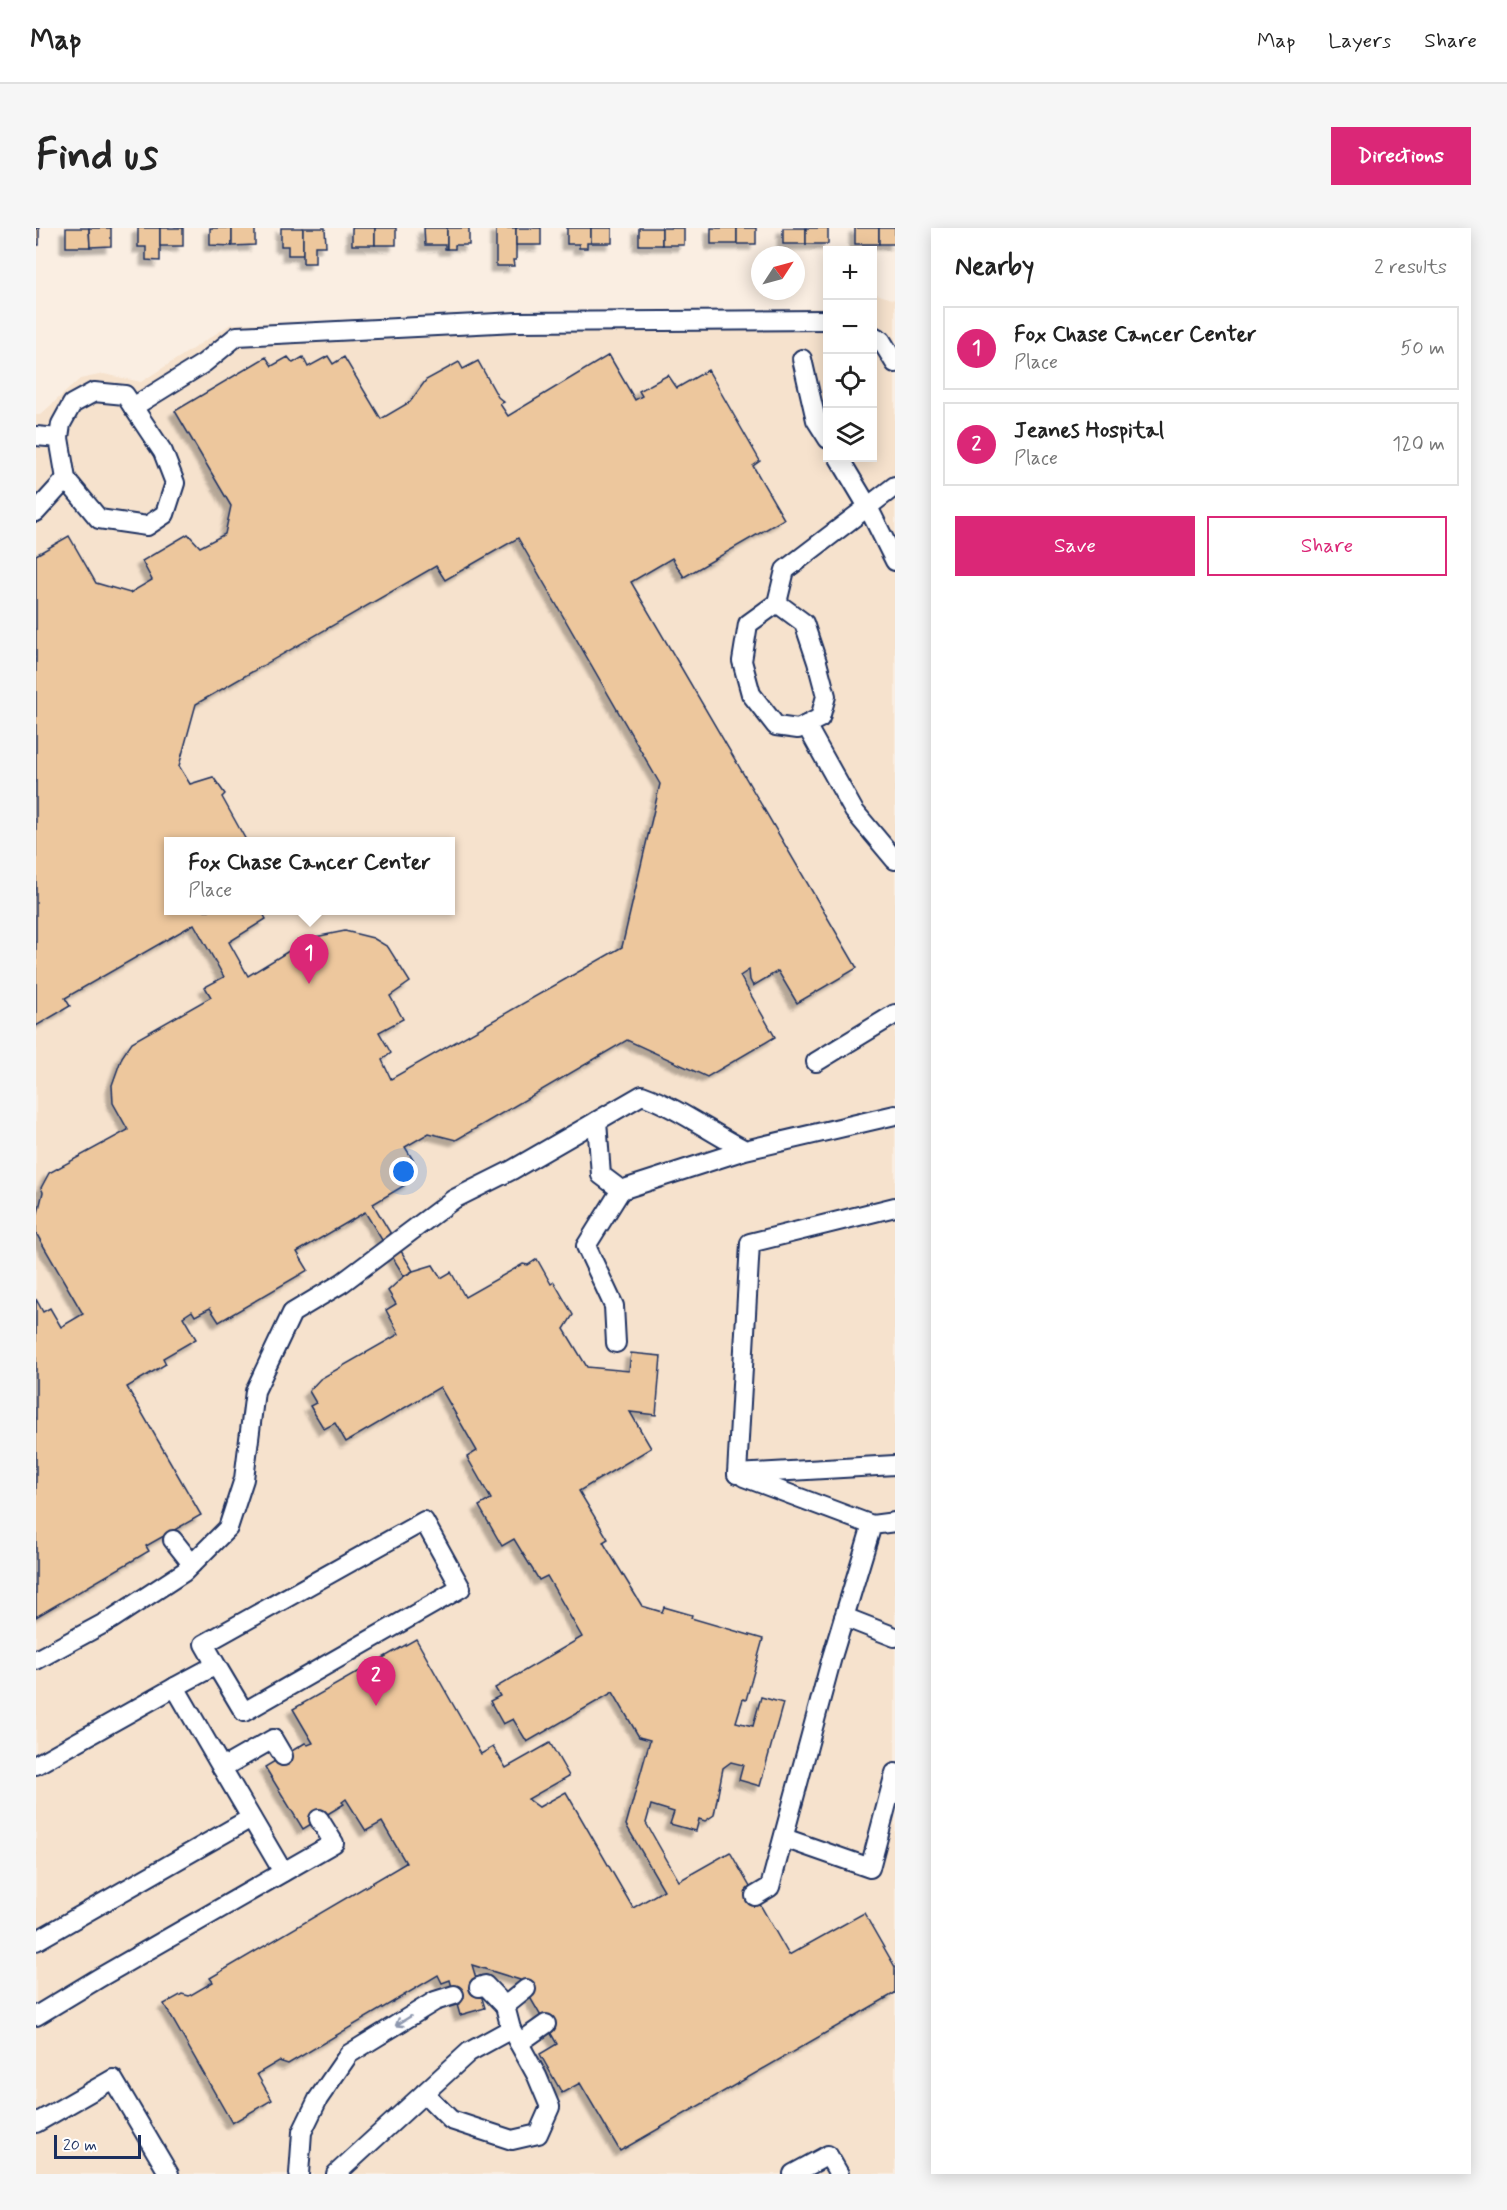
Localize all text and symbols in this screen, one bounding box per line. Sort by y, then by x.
text: Map [30,23,81,60]
text: Map [1257,27,1295,55]
text: Layers [1328,27,1391,55]
text: Share [1424,27,1477,55]
button: Directions [1331,127,1471,185]
text: Find us [36,129,158,184]
north arrow [751,246,805,300]
map controls [823,246,877,462]
button: + [823,246,877,300]
text: Nearby [955,250,1034,284]
text: 2 results [1374,254,1447,281]
button: − [823,300,877,354]
text: Fox Chase Cancer Center [1014,321,1256,349]
text: 1 [972,335,981,362]
text: 50 m [1400,335,1445,362]
text: Place [1014,349,1058,376]
button: locate [823,354,877,408]
button: layers [823,408,877,462]
text: Jeanes Hospital [1014,417,1164,445]
text: 2 [972,431,981,458]
text: 120 m [1392,431,1445,458]
text: Place [1014,445,1058,472]
button: Save [955,516,1195,576]
button: Share [1207,516,1447,576]
popup [164,837,455,915]
text: Fox Chase Cancer Center [188,849,431,877]
text: Place [188,877,232,904]
pin: 1 [290,934,328,984]
your location [389,1157,418,1186]
pin: 2 [356,1656,396,1706]
one-way arrow [395,2016,412,2028]
scale bar [54,2132,141,2160]
text: 20 m [63,2135,97,2156]

